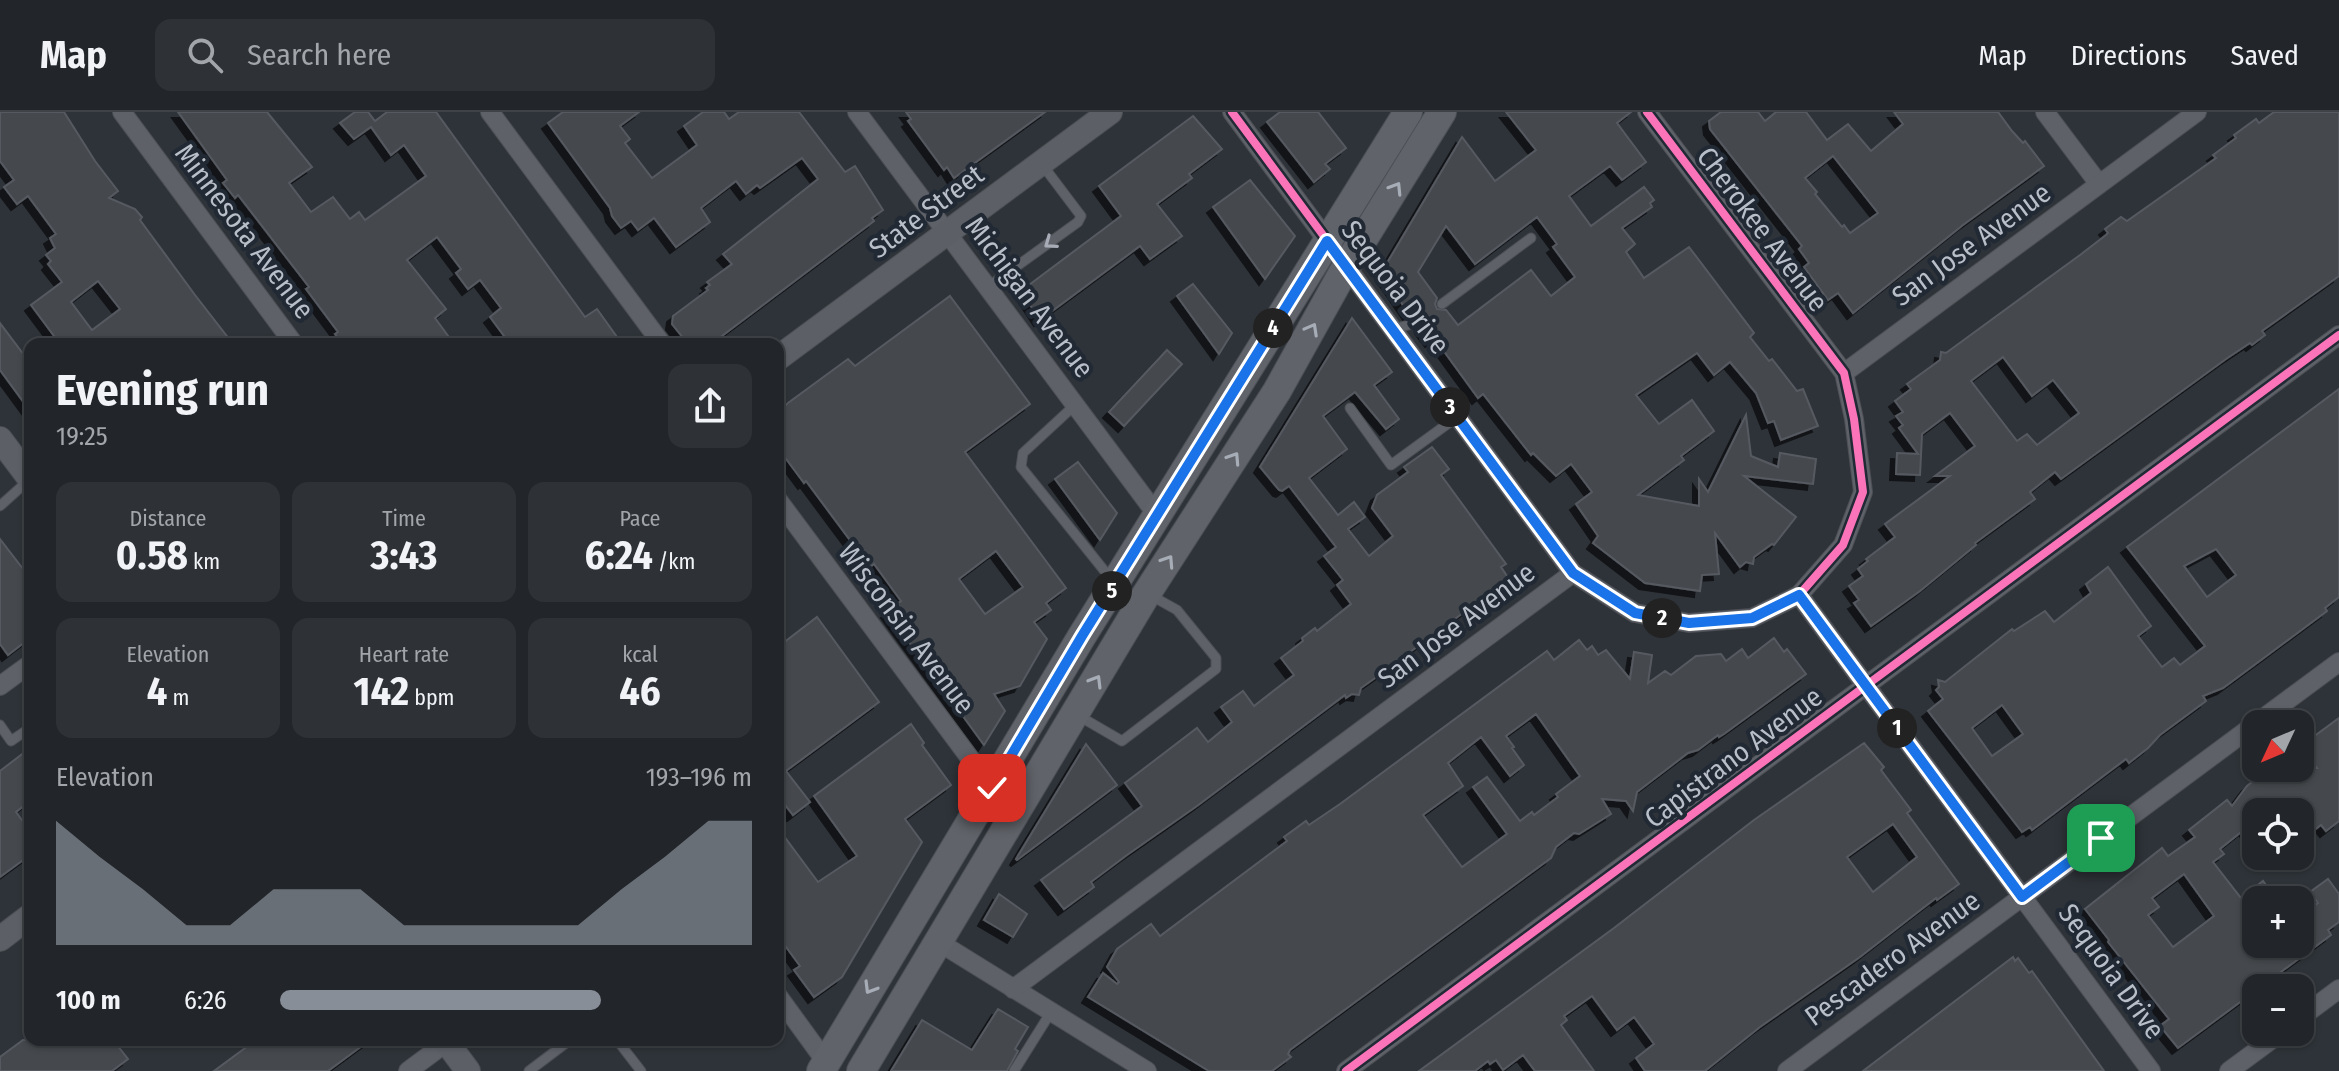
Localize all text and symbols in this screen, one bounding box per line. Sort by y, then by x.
search box [155,19,715,91]
text: Map [40,32,107,78]
icon: search [183,33,227,77]
text: Search here [247,37,391,73]
text: Map [1978,39,2027,72]
text: Directions [2071,39,2187,72]
text: Saved [2231,39,2299,72]
street label: Minnesota Avenue [168,137,321,325]
street label: Cherokee Avenue [1690,141,1835,318]
street label: State Street [863,157,991,265]
street label: San Jose Avenue [1886,176,2057,313]
one-way arrow [1387,182,1402,197]
street label: Michigan Avenue [958,210,1101,384]
street label: Sequoia Drive [1335,214,1457,361]
one-way arrow [1045,233,1059,247]
pin: 4 [1253,308,1293,348]
text: 4 [1267,314,1279,341]
one-way arrow [1302,323,1318,338]
text: Evening run [56,364,269,417]
button: share [668,364,752,448]
pin: 3 [1430,387,1470,427]
text: 3 [1445,393,1455,420]
text: 19:25 [56,421,108,452]
one-way arrow [1225,452,1240,467]
text: Distance [129,505,207,532]
text: Time [382,505,426,532]
text: Pace [619,505,661,532]
text: 0.58 [116,532,188,580]
text: 3:43 [371,532,437,580]
text: 6:24 [584,532,653,580]
street label: Wisconsin Avenue [832,536,982,720]
text: km [188,548,220,575]
text: /km [653,548,696,575]
one-way arrow [1158,555,1173,570]
street label: San Jose Avenue [1371,556,1541,695]
pin: 5 [1092,571,1132,611]
text: 5 [1107,577,1117,604]
pin: 2 [1642,598,1682,638]
text: 2 [1657,604,1667,631]
text: Elevation [127,641,209,668]
text: Heart rate [359,641,449,668]
text: kcal [622,641,658,668]
text: 4 [147,668,167,716]
text: 142 [353,668,409,716]
text: 46 [619,668,661,716]
one-way arrow [1086,675,1102,690]
street label: Capistrano Avenue [1638,680,1829,835]
text: m [167,684,189,711]
text: bpm [409,684,455,711]
pin: 1 [1877,708,1917,748]
north arrow [2242,710,2314,782]
map controls [2242,710,2314,1046]
text: 1 [1892,714,1902,741]
pin [958,754,1026,822]
text: Elevation [56,762,154,793]
text: 193–196 m [646,762,752,793]
icon: check [970,766,1014,810]
button: locate [2242,798,2314,870]
pin [2067,804,2135,872]
icon: arrive [2079,816,2123,860]
street label: Pescadero Avenue [1798,884,1986,1033]
button: + [2242,886,2314,958]
street label: Sequoia Drive [2052,897,2172,1045]
button: − [2242,974,2314,1046]
one-way arrow [864,979,880,994]
text: 100 m [56,985,121,1016]
text: 6:26 [184,985,227,1016]

